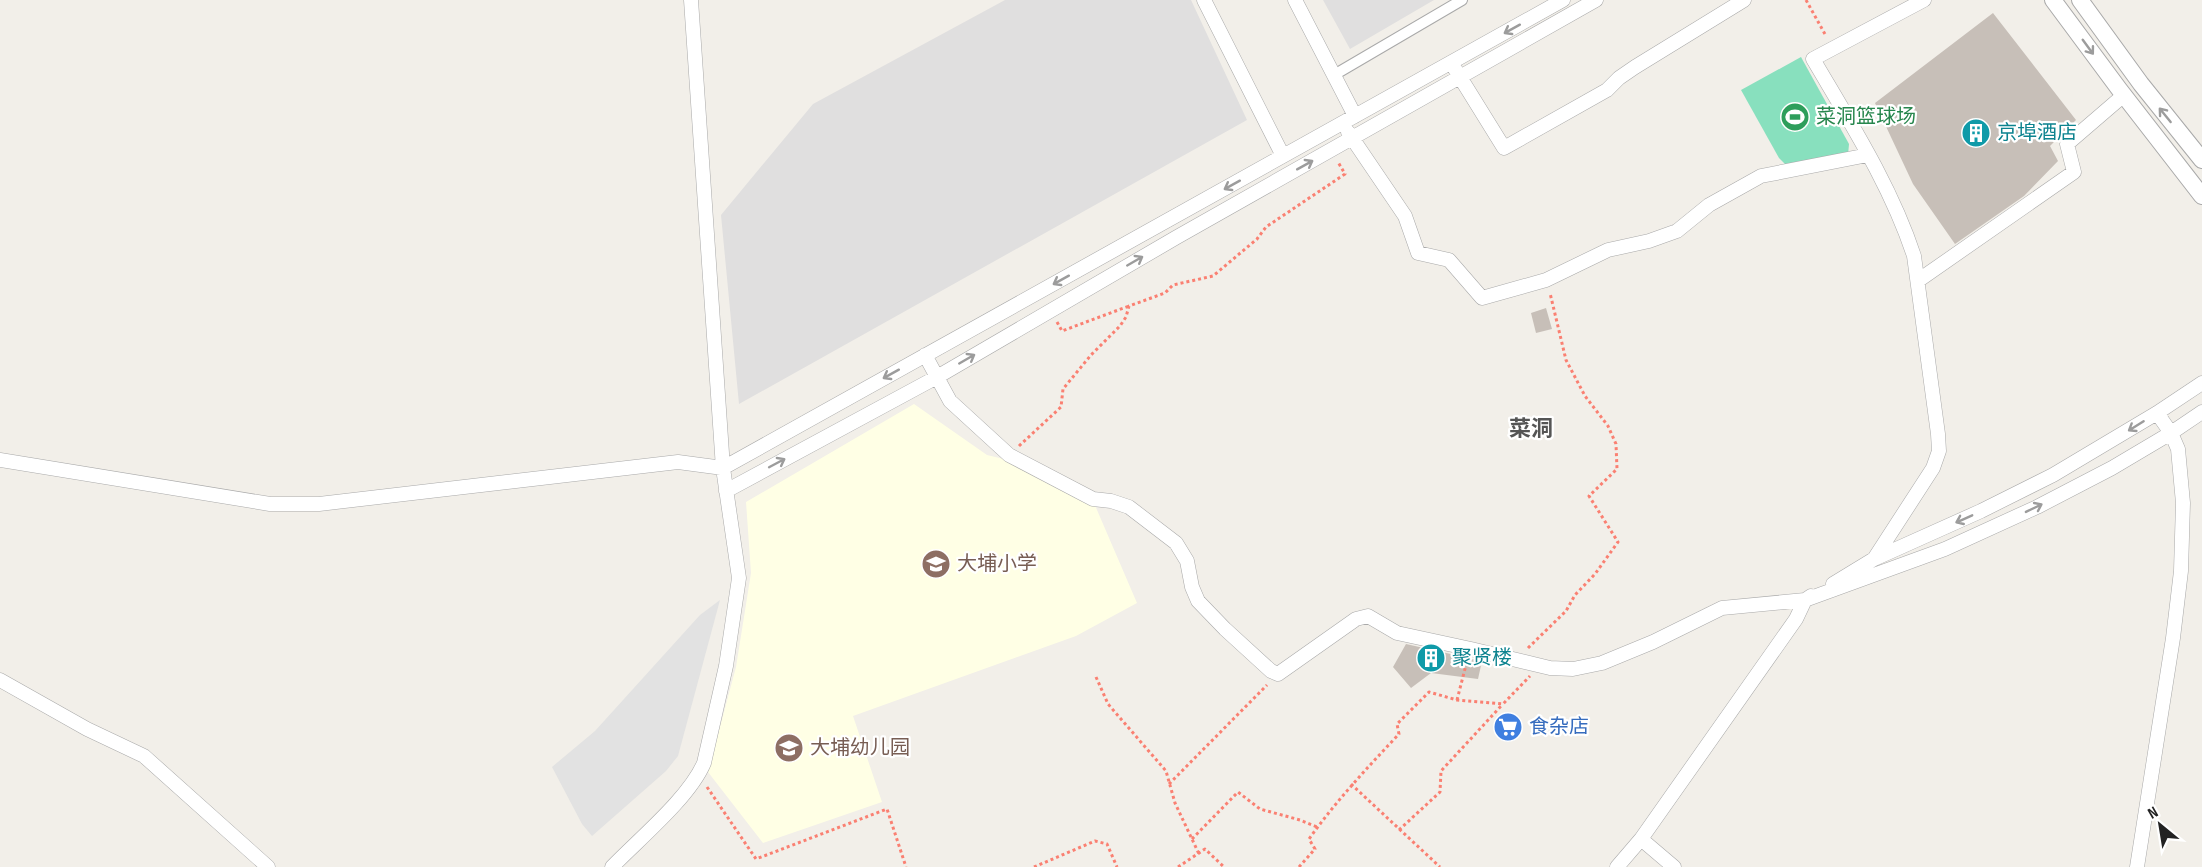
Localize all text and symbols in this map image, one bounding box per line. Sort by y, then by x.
one-way arrow [1504,23,1521,35]
one-way arrow [2082,39,2094,55]
sports icon: 菜洞篮球场 [1779,101,1811,133]
place label: 菜洞篮球场 [1816,105,1916,129]
one-way arrow [2159,107,2172,123]
building icon: 京埠酒店 [1960,117,1992,149]
place label: 京埠酒店 [1997,121,2077,145]
one-way arrow [1296,159,1313,171]
one-way arrow [1223,180,1241,191]
one-way arrow [1126,255,1143,267]
one-way arrow [1053,274,1070,286]
one-way arrow [958,353,975,365]
one-way arrow [883,369,900,381]
district label: 菜洞 [1509,416,1553,443]
one-way arrow [2127,420,2144,433]
one-way arrow [768,457,786,468]
one-way arrow [2025,502,2043,514]
one-way arrow [1955,514,1974,525]
school or university icon: 大埔小学 [920,548,952,580]
place label: 大埔小学 [957,552,1037,576]
building icon: 聚贤楼 [1415,642,1447,674]
place label: 聚贤楼 [1452,646,1512,670]
supermarket icon: 食杂店 [1492,711,1524,743]
place label: 食杂店 [1529,715,1589,739]
school or university icon: 大埔幼儿园 [773,732,805,764]
place label: 大埔幼儿园 [810,736,910,760]
north arrow [2130,795,2190,855]
text: N [2145,803,2162,824]

